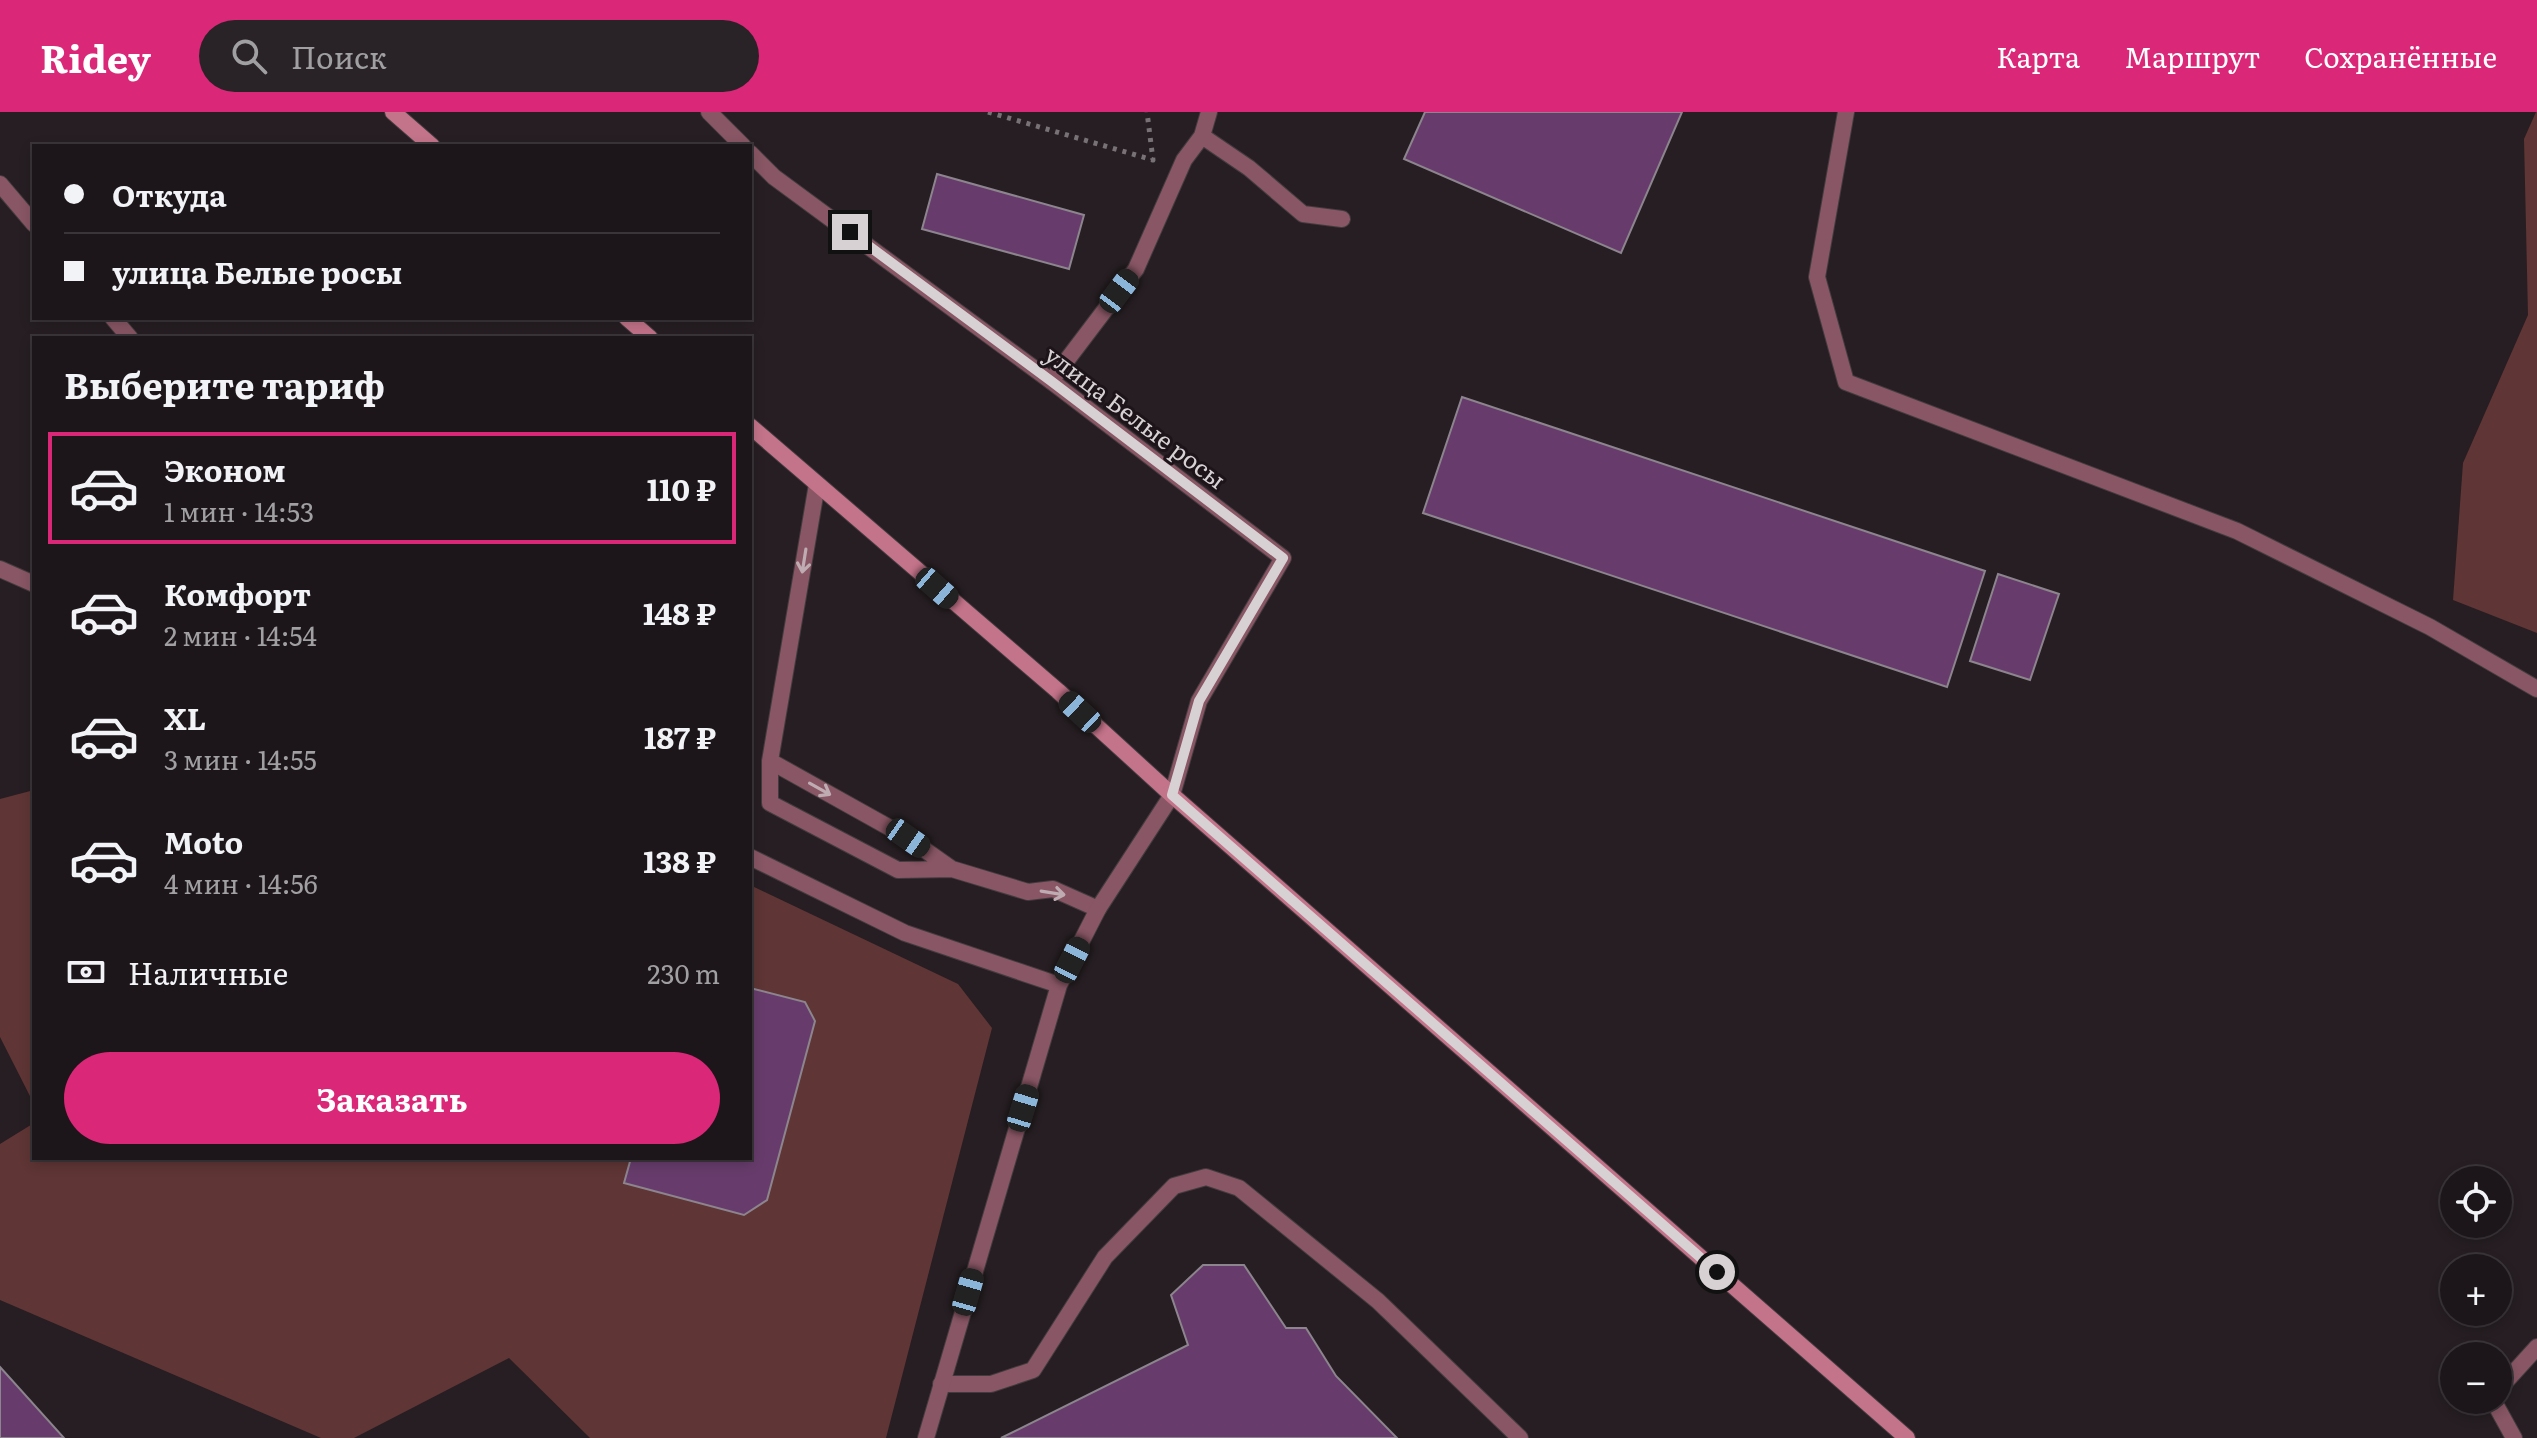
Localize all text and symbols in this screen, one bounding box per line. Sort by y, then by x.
search box [199,20,759,92]
text: Ridey [40,28,151,85]
icon: search [227,34,271,78]
text: Поиск [291,34,387,78]
text: Карта [1996,35,2080,77]
text: Маршрут [2124,35,2260,77]
text: Сохранённые [2304,35,2497,77]
text: Откуда [112,172,227,216]
route end [832,214,868,250]
text: улица Белые росы [112,249,402,293]
car [1095,265,1143,317]
street label: улица Белые росы [1038,336,1234,496]
text: Выберите тариф [64,357,385,410]
text: Эконом [164,447,286,491]
icon: car [68,452,140,524]
text: 110 ₽ [647,466,716,510]
text: 1 мин · 14:53 [164,491,314,530]
one-way arrow [796,548,811,573]
car [911,563,963,613]
text: Комфорт [164,571,311,615]
icon: car [68,576,140,648]
text: 148 ₽ [643,590,716,634]
text: 2 мин · 14:54 [164,615,317,654]
car [1054,687,1106,737]
text: XL [164,695,206,739]
icon: car [68,700,140,772]
text: 187 ₽ [644,714,716,758]
text: 3 мин · 14:55 [164,739,317,778]
one-way arrow [808,781,831,797]
car [881,814,935,862]
text: Moto [164,819,243,863]
icon: car [68,824,140,896]
text: 138 ₽ [643,838,716,882]
text: 4 мин · 14:56 [164,863,318,902]
one-way arrow [1040,886,1065,901]
car [1050,933,1094,987]
icon: cash [64,950,108,994]
text: Наличные [128,950,288,994]
text: 230 m [647,953,720,992]
button: Заказать [64,1052,720,1144]
car [1005,1082,1041,1134]
map controls [2440,1166,2512,1414]
button: locate [2440,1166,2512,1238]
route start [1699,1254,1735,1290]
button: + [2440,1254,2512,1326]
car [950,1266,986,1318]
button: − [2440,1342,2512,1414]

